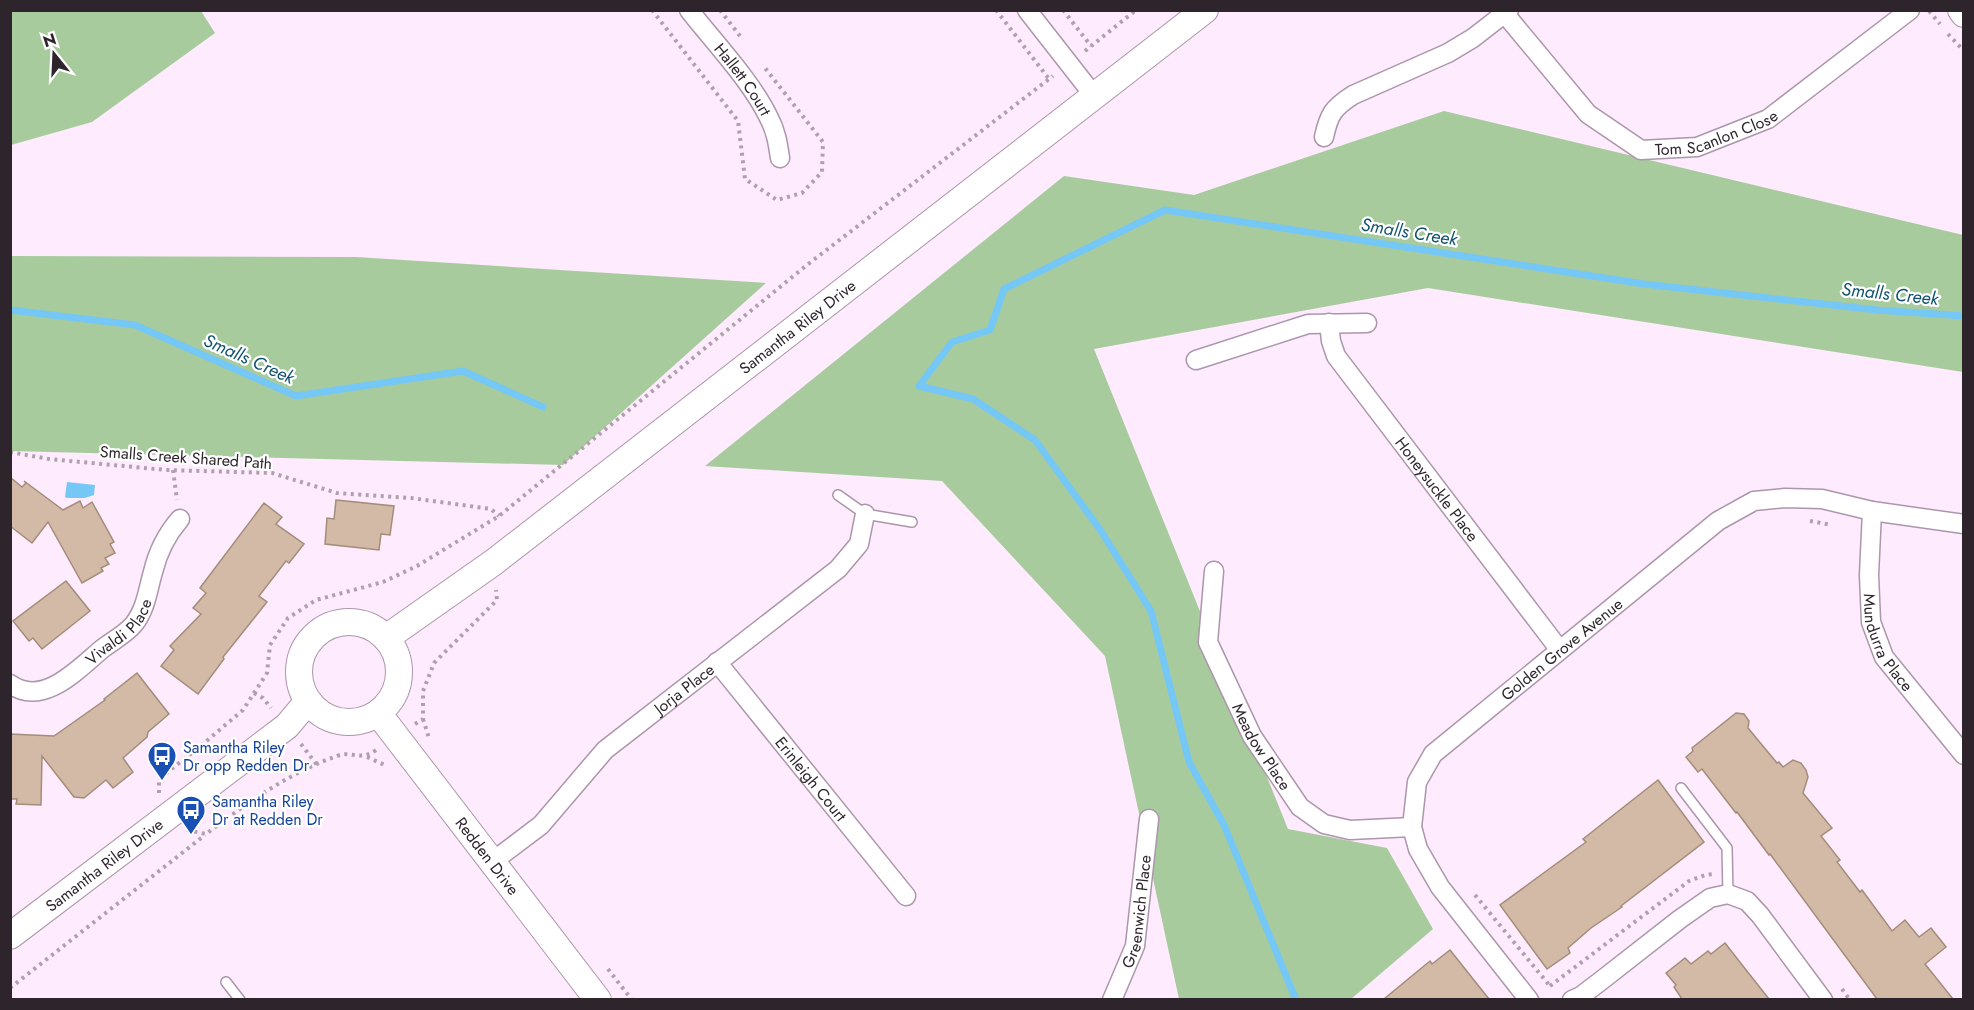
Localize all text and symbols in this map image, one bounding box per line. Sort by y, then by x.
north arrow [24,24,84,84]
text: N [40,27,59,53]
street label: Hallett Court [709,38,777,120]
street label: Tom Scanlon Close [1654,104,1783,161]
water label: Smalls Creek [1359,212,1460,253]
street label: Samantha Riley Drive [734,274,861,380]
water label: Smalls Creek [1840,276,1941,312]
water label: Smalls Creek [199,327,300,391]
street label: Honeysuckle Place [1389,432,1484,546]
street label: Smalls Creek Shared Path [99,440,273,475]
street label: Golden Grove Avenue [1496,593,1628,706]
street label: Mundurra Place [1858,593,1918,696]
street label: Vivaldi Place [80,596,157,670]
street label: Jorja Place [648,658,719,721]
street label: Meadow Place [1226,699,1296,795]
street label: Erinleigh Court [770,732,852,826]
place label: Samantha Riley Dr opp Redden Dr [183,736,310,777]
bus stop icon: Samantha Riley Dr opp Redden Dr [146,740,178,782]
place label: Samantha Riley Dr at Redden Dr [212,790,323,831]
bus stop icon: Samantha Riley Dr at Redden Dr [175,794,207,836]
street label: Redden Drive [450,812,524,900]
street label: Samantha Riley Drive [41,813,168,917]
street label: Greenwich Place [1116,854,1157,972]

